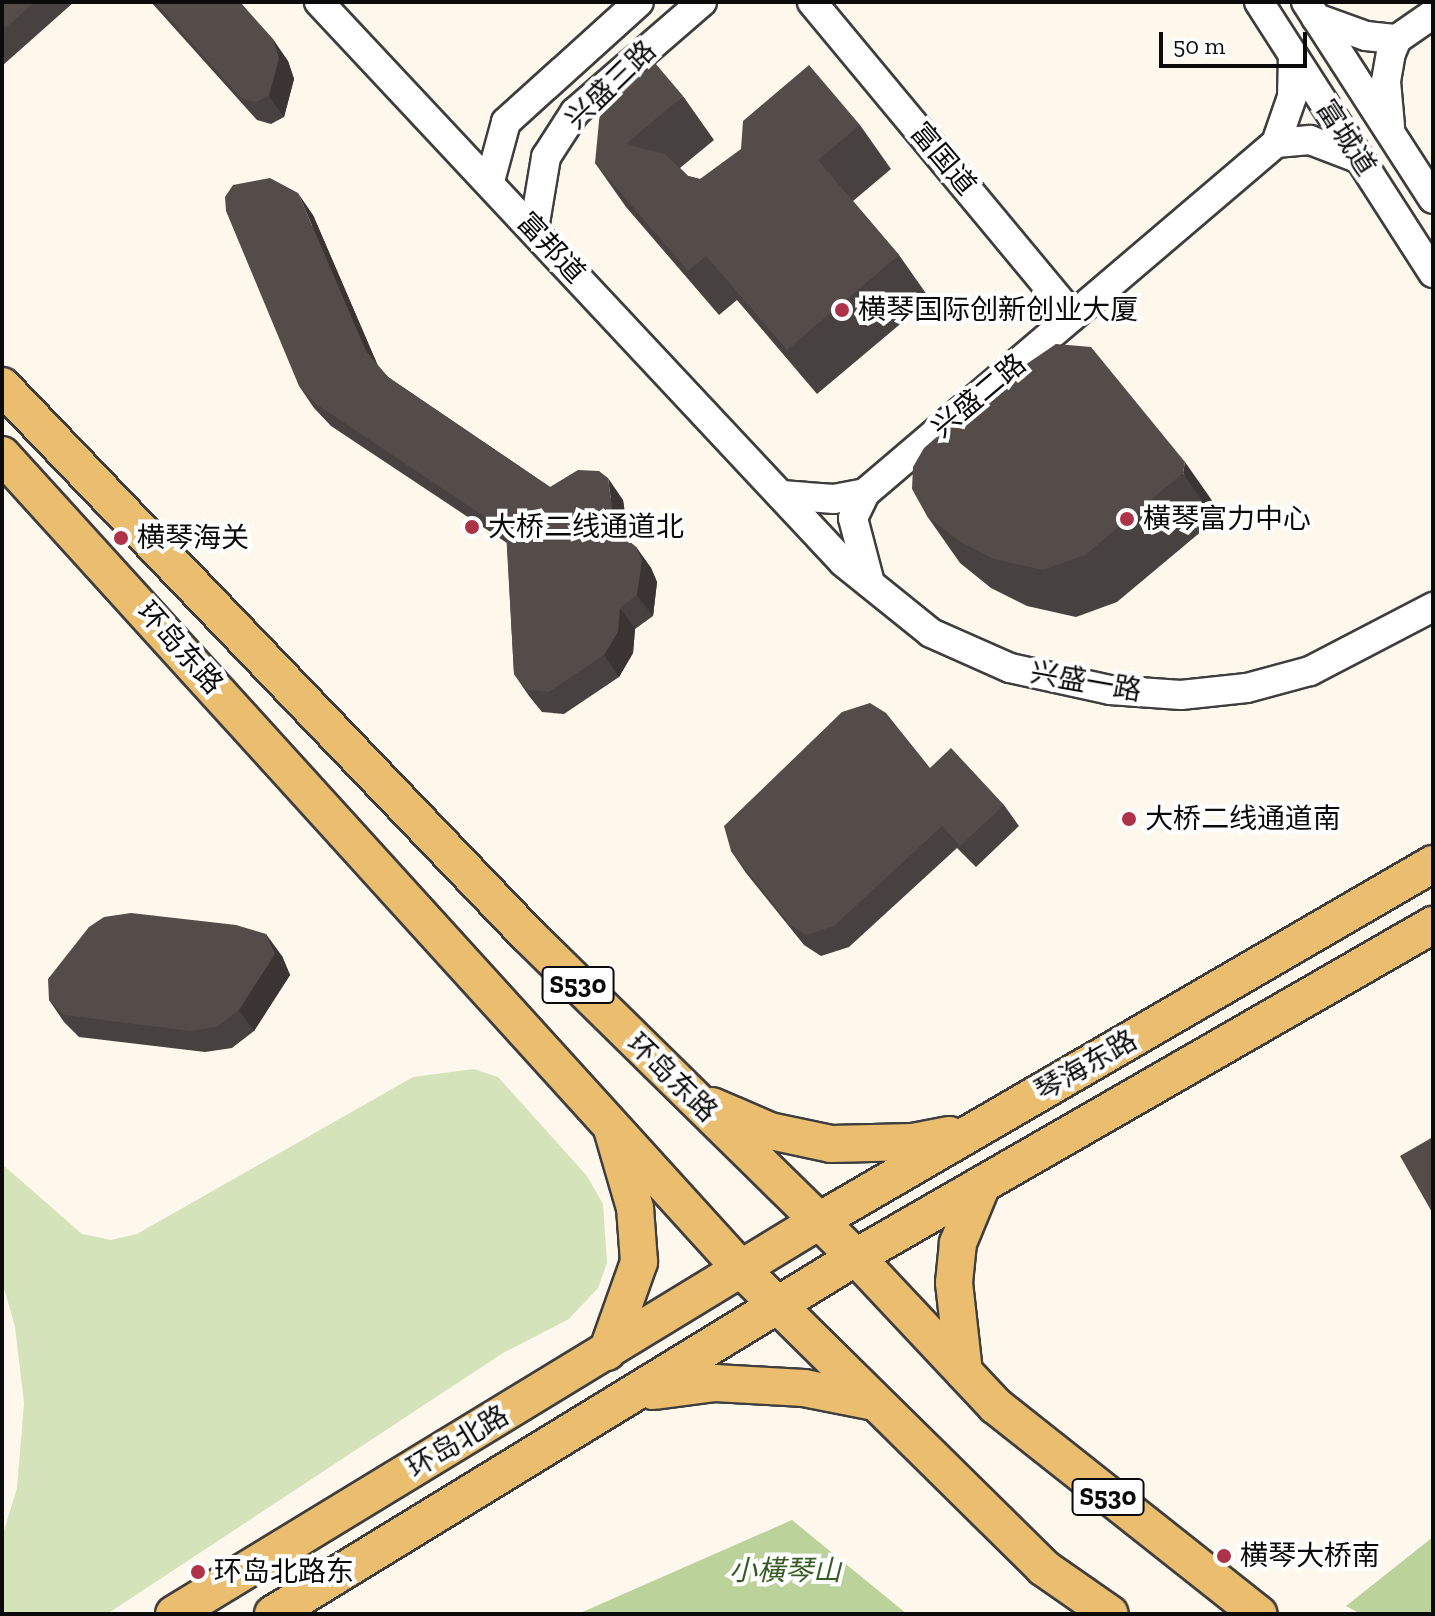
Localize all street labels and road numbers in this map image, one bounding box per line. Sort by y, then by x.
street label: 兴盛三路 [559,34,663,136]
street label: 富城道 [1309,94,1383,182]
street label: 富国道 [903,116,983,202]
street label: 富邦道 [510,206,592,290]
street label: 兴盛二路 [925,347,1033,445]
street label: 环岛东路 [130,595,230,701]
street label: 兴盛一路 [1028,656,1144,708]
road number: S530 [540,963,616,1007]
street label: 琴海东路 [1029,1023,1143,1109]
street label: 环岛东路 [620,1027,724,1129]
street label: 环岛北路 [401,1399,515,1485]
road number: S530 [1070,1475,1146,1519]

